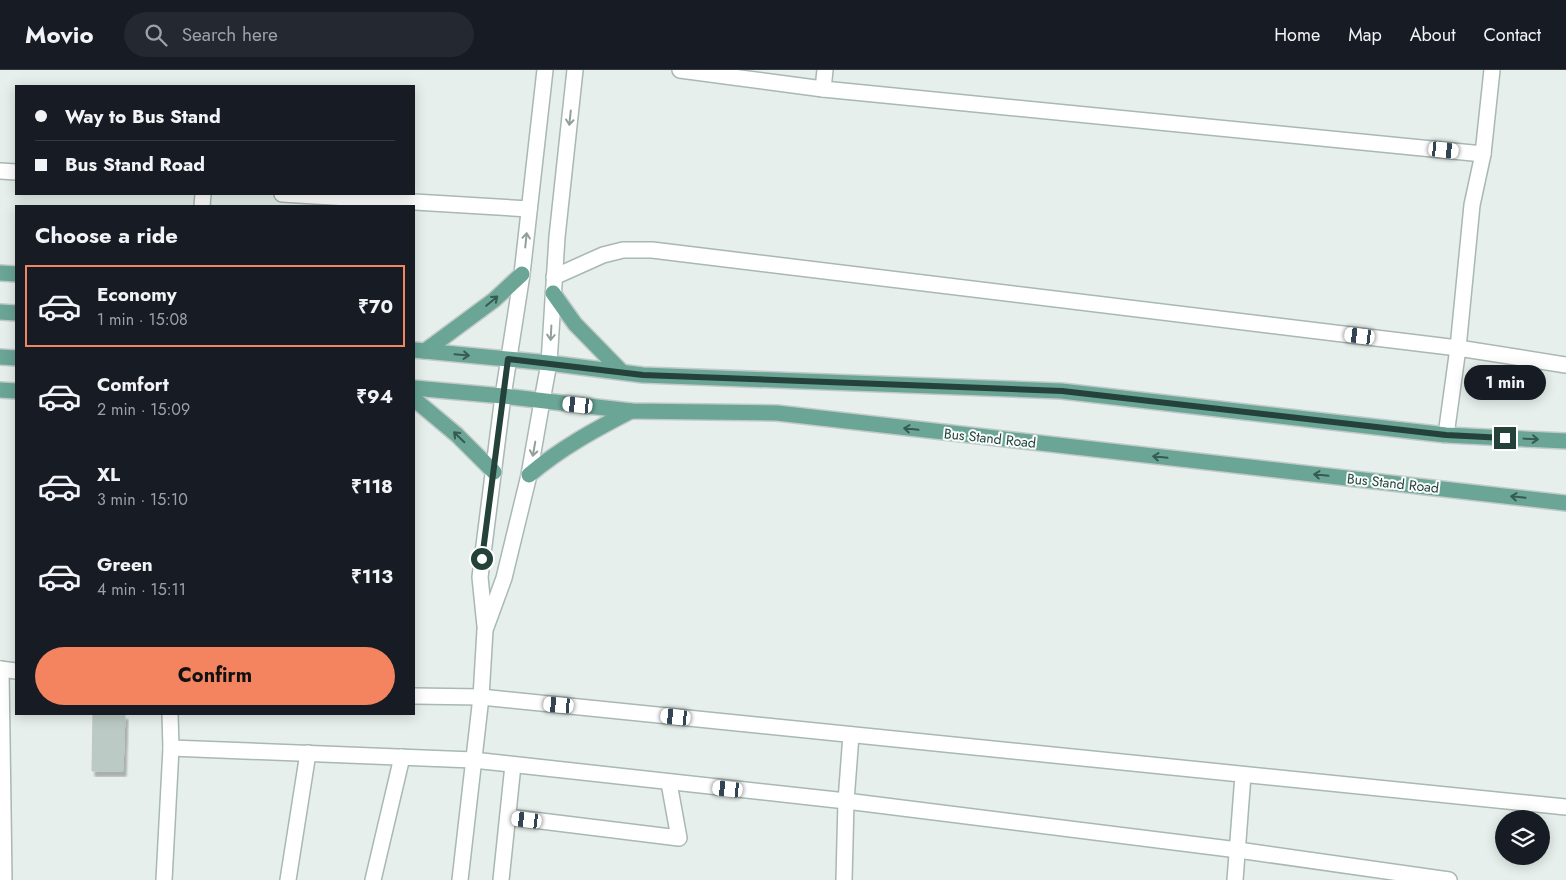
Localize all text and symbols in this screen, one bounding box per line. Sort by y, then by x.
search box [124,12,474,57]
text: Movio [25,17,94,52]
icon: search [142,21,170,49]
text: Search here [182,21,278,48]
text: Home [1274,22,1320,48]
text: Map [1348,22,1382,48]
text: About [1410,22,1455,48]
text: Contact [1483,22,1541,48]
text: Way to Bus Stand [65,103,221,130]
one-way arrow [565,110,575,126]
car [1428,141,1459,159]
text: Bus Stand Road [65,151,205,178]
text: Choose a ride [35,219,178,251]
one-way arrow [521,233,531,249]
text: Economy [97,281,177,308]
icon: car [37,284,82,329]
text: ₹70 [358,293,393,320]
one-way arrow [485,296,498,307]
text: 1 min · 15:08 [97,308,188,331]
one-way arrow [546,324,555,340]
car [1344,327,1375,345]
one-way arrow [454,350,470,359]
callout: 1 min [1464,366,1546,400]
text: Comfort [97,371,169,398]
text: 1 min [1485,371,1525,394]
icon: car [37,374,82,419]
text: ₹94 [356,383,393,410]
car [562,396,593,414]
text: 2 min · 15:09 [97,398,190,421]
street label: Bus Stand Road [943,423,1037,453]
one-way arrow [904,424,920,434]
route end [1494,427,1516,449]
one-way arrow [453,431,465,443]
one-way arrow [1522,435,1538,444]
one-way arrow [528,440,538,456]
one-way arrow [1152,452,1168,462]
text: XL [97,461,120,488]
icon: car [37,464,82,509]
street label: Bus Stand Road [1346,468,1440,498]
one-way arrow [1314,470,1330,480]
text: ₹118 [351,473,393,500]
text: 3 min · 15:10 [97,488,188,511]
one-way arrow [1510,492,1526,502]
route start [471,548,493,570]
text: Green [97,551,153,578]
icon: car [37,554,82,599]
text: ₹113 [351,563,393,590]
text: 4 min · 15:11 [97,578,186,601]
button: Confirm [35,647,395,705]
car [543,696,574,714]
car [660,708,691,726]
car [712,780,743,798]
map controls [1495,810,1550,865]
button: layers [1495,810,1550,865]
car [511,811,542,829]

